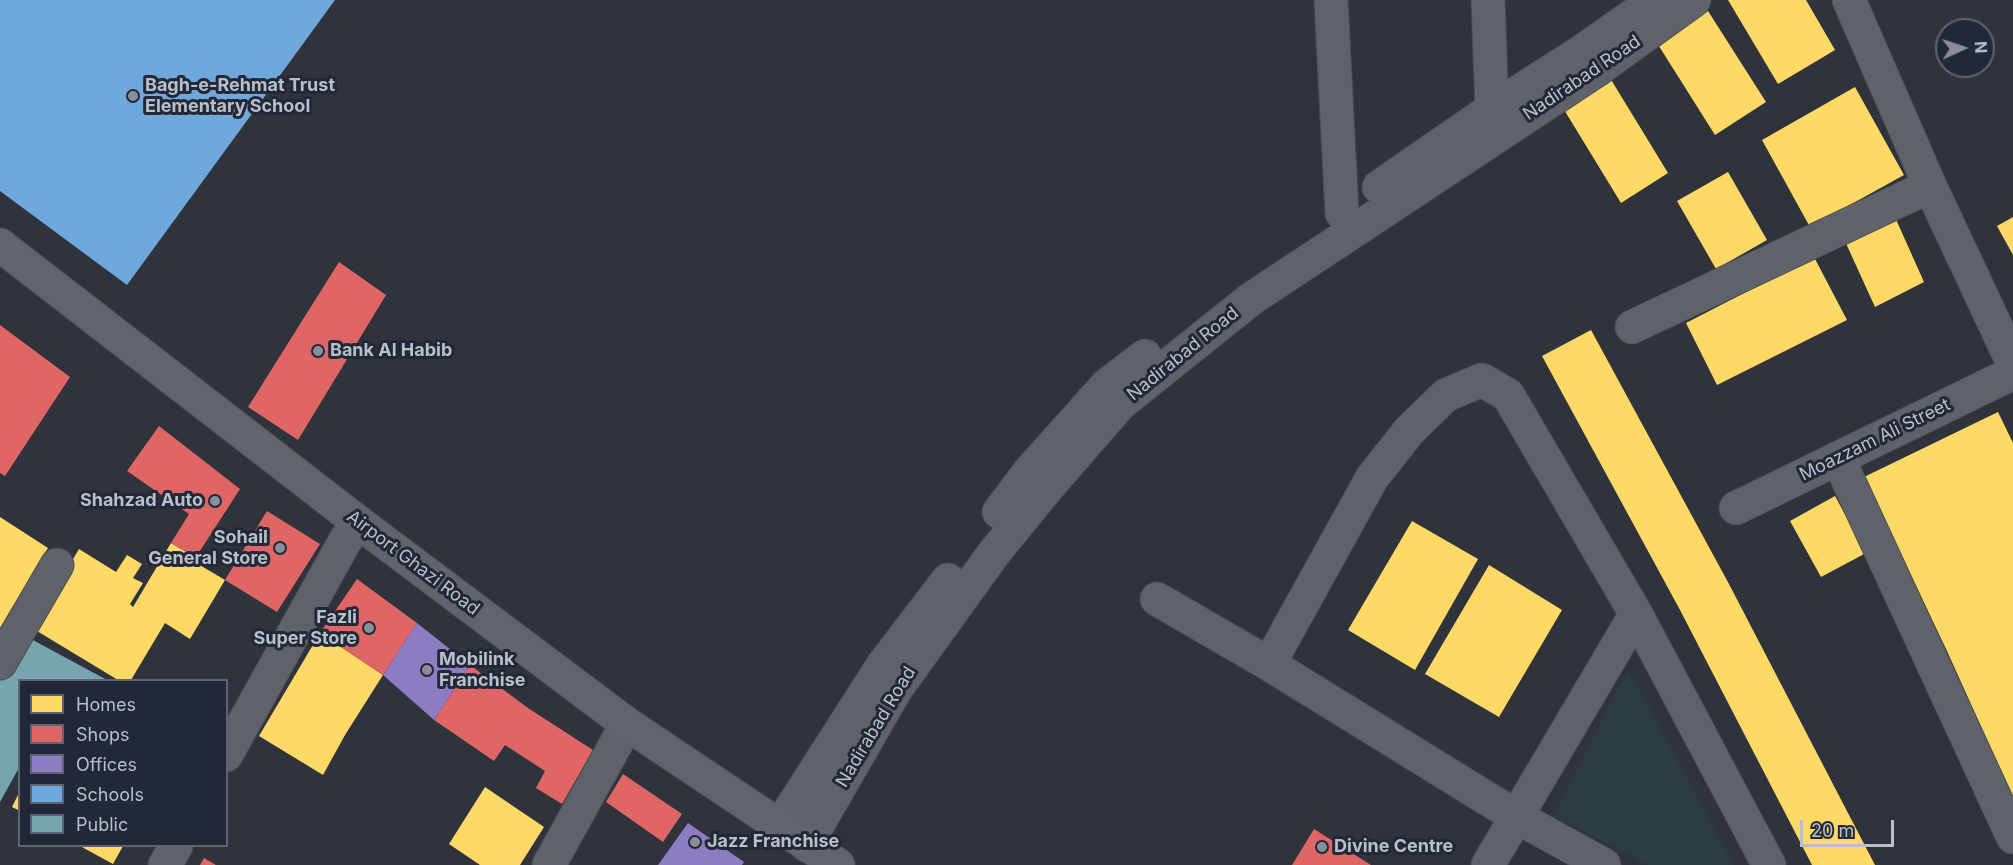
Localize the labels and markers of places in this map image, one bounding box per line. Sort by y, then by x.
place label: Bagh-e-Rehmat Trust Elementary School [145,75,335,118]
marker: Bagh-e-Rehmat Trust Elementary School [126,89,140,103]
place label: Bank Al Habib [330,340,452,362]
marker: Bank Al Habib [311,344,325,358]
place label: Shahzad Auto [80,490,203,512]
marker: Shahzad Auto [208,494,222,508]
place label: Sohail General Store [148,527,268,570]
marker: Sohail General Store [273,541,287,555]
place label: Fazli Super Store [253,607,357,650]
marker: Fazli Super Store [362,621,376,635]
place label: Mobilink Franchise [439,649,525,692]
marker: Mobilink Franchise [420,663,434,677]
place label: Jazz Franchise [707,831,839,853]
marker: Jazz Franchise [688,835,702,849]
place label: Divine Centre [1334,836,1453,858]
marker: Divine Centre [1315,840,1329,854]

